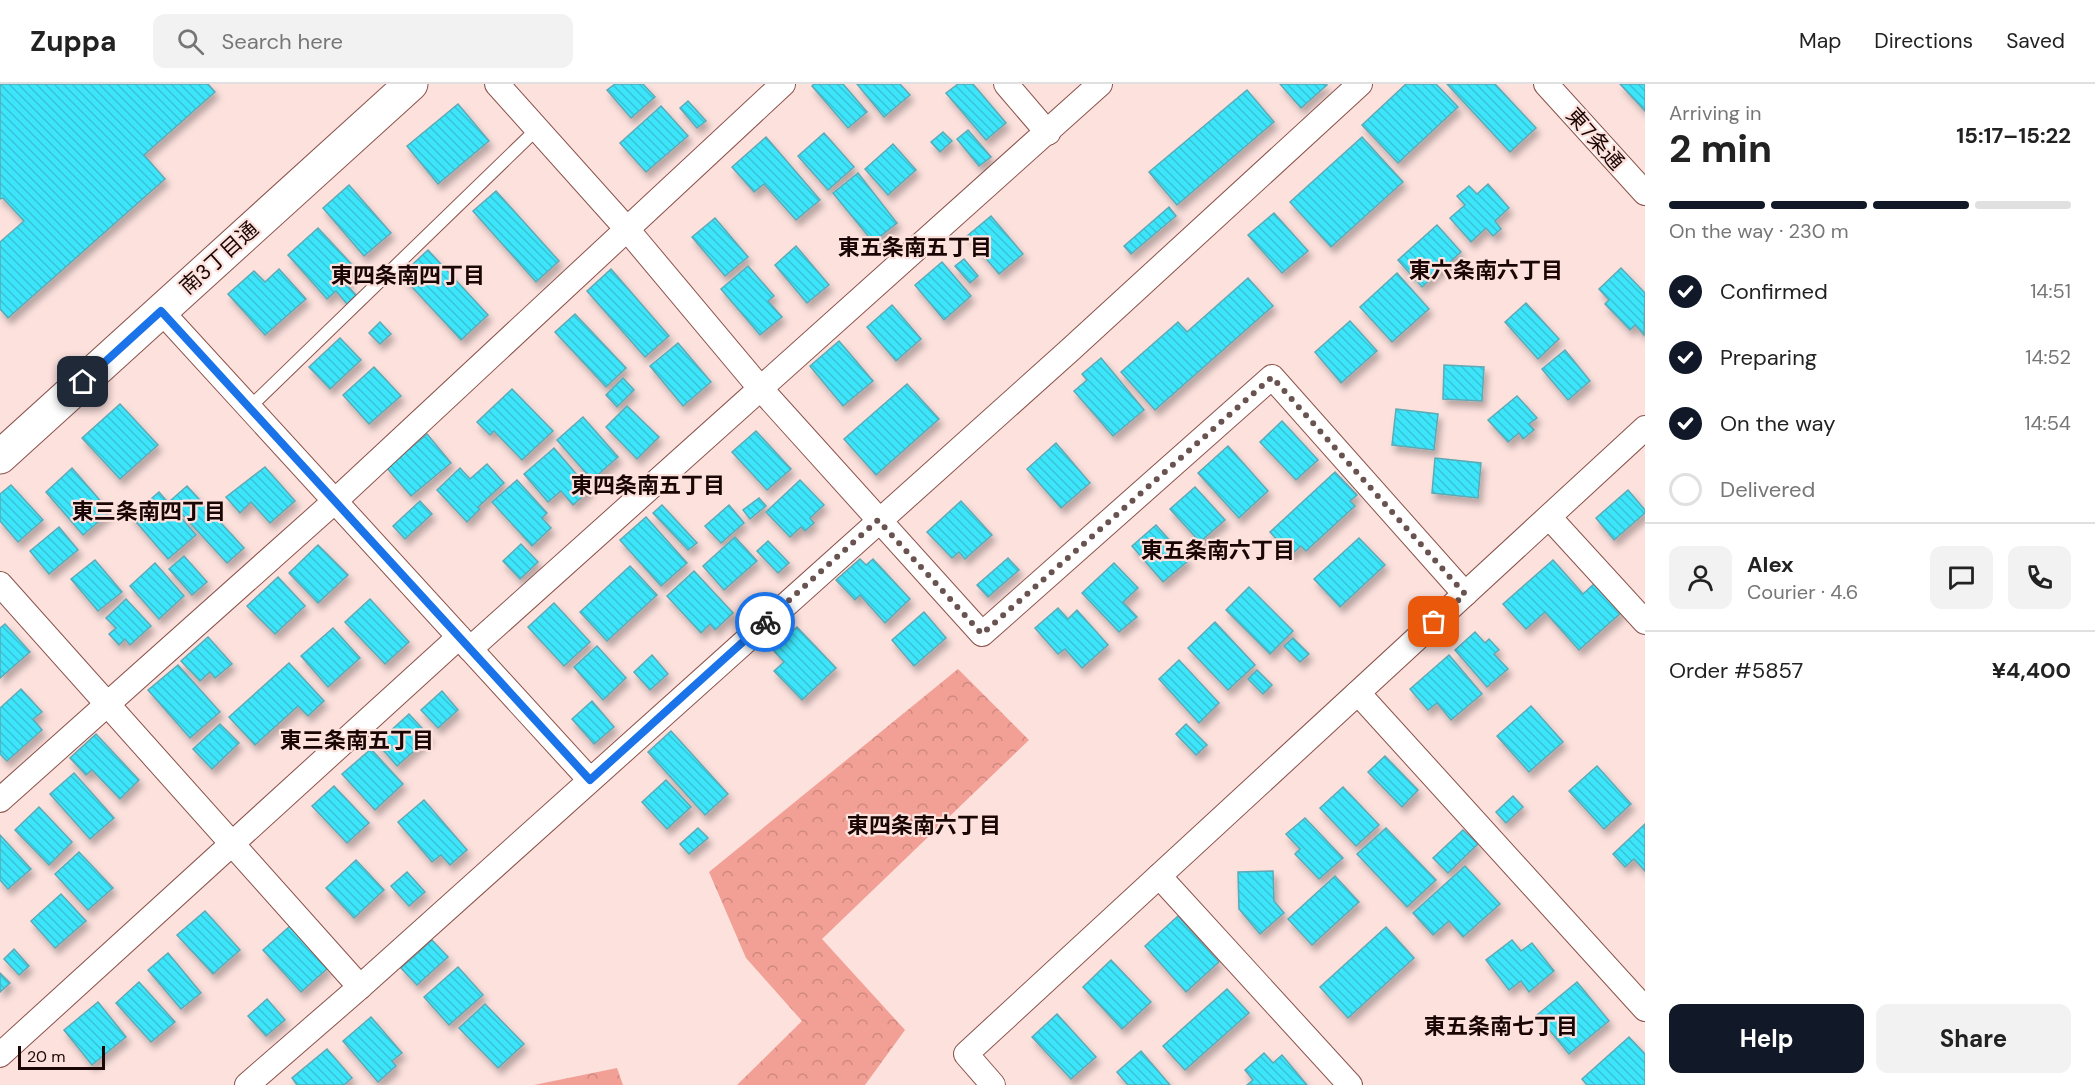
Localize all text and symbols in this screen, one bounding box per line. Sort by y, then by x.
search box [153,14,573,68]
text: Zuppa [30,23,117,60]
icon: search [174,25,207,58]
text: Search here [222,27,343,56]
text: Map [1799,27,1841,55]
text: Directions [1874,27,1973,55]
text: Saved [2006,27,2065,55]
text: Arriving in [1669,100,1761,126]
street label: 東7条通 [1560,102,1630,176]
text: 15:17–15:22 [1956,121,2071,150]
text: 2 min [1669,123,1772,174]
street label: 南3丁目通 [174,215,264,301]
text: On the way · 230 m [1669,218,1849,244]
district label: 東五条南五丁目 [838,233,992,262]
district label: 東六条南六丁目 [1409,256,1563,285]
district label: 東四条南四丁目 [331,261,485,290]
icon: check [1669,275,1702,308]
text: Confirmed [1720,277,1828,306]
text: 14:51 [2030,278,2071,304]
icon: check [1669,341,1702,374]
text: Preparing [1720,343,1817,372]
text: 14:52 [2025,344,2071,370]
pin [57,356,108,407]
icon: home [66,365,99,398]
icon: check [1669,407,1702,440]
text: On the way [1720,409,1835,438]
text: 14:54 [2024,410,2071,436]
district label: 東四条南五丁目 [571,471,725,500]
text: Delivered [1720,475,1815,504]
district label: 東三条南四丁目 [72,497,226,526]
district label: 東五条南六丁目 [1141,536,1295,565]
button: person [1669,546,1732,609]
button: chat [1930,546,1993,609]
button: phone [2008,546,2071,609]
text: Alex [1747,550,1794,579]
text: Courier · 4.6 [1747,579,1858,605]
courier [735,592,795,652]
pin [1408,596,1459,647]
icon: bag [1417,605,1450,638]
icon: bike [749,606,782,639]
text: Order #5857 [1669,656,1803,685]
text: ¥4,400 [1992,656,2071,685]
district label: 東三条南五丁目 [280,726,434,755]
district label: 東四条南六丁目 [847,811,1001,840]
button: Help [1669,1004,1864,1073]
button: Share [1876,1004,2071,1073]
district label: 東五条南七丁目 [1424,1012,1578,1041]
scale bar [18,1043,105,1070]
text: 20 m [27,1046,66,1067]

